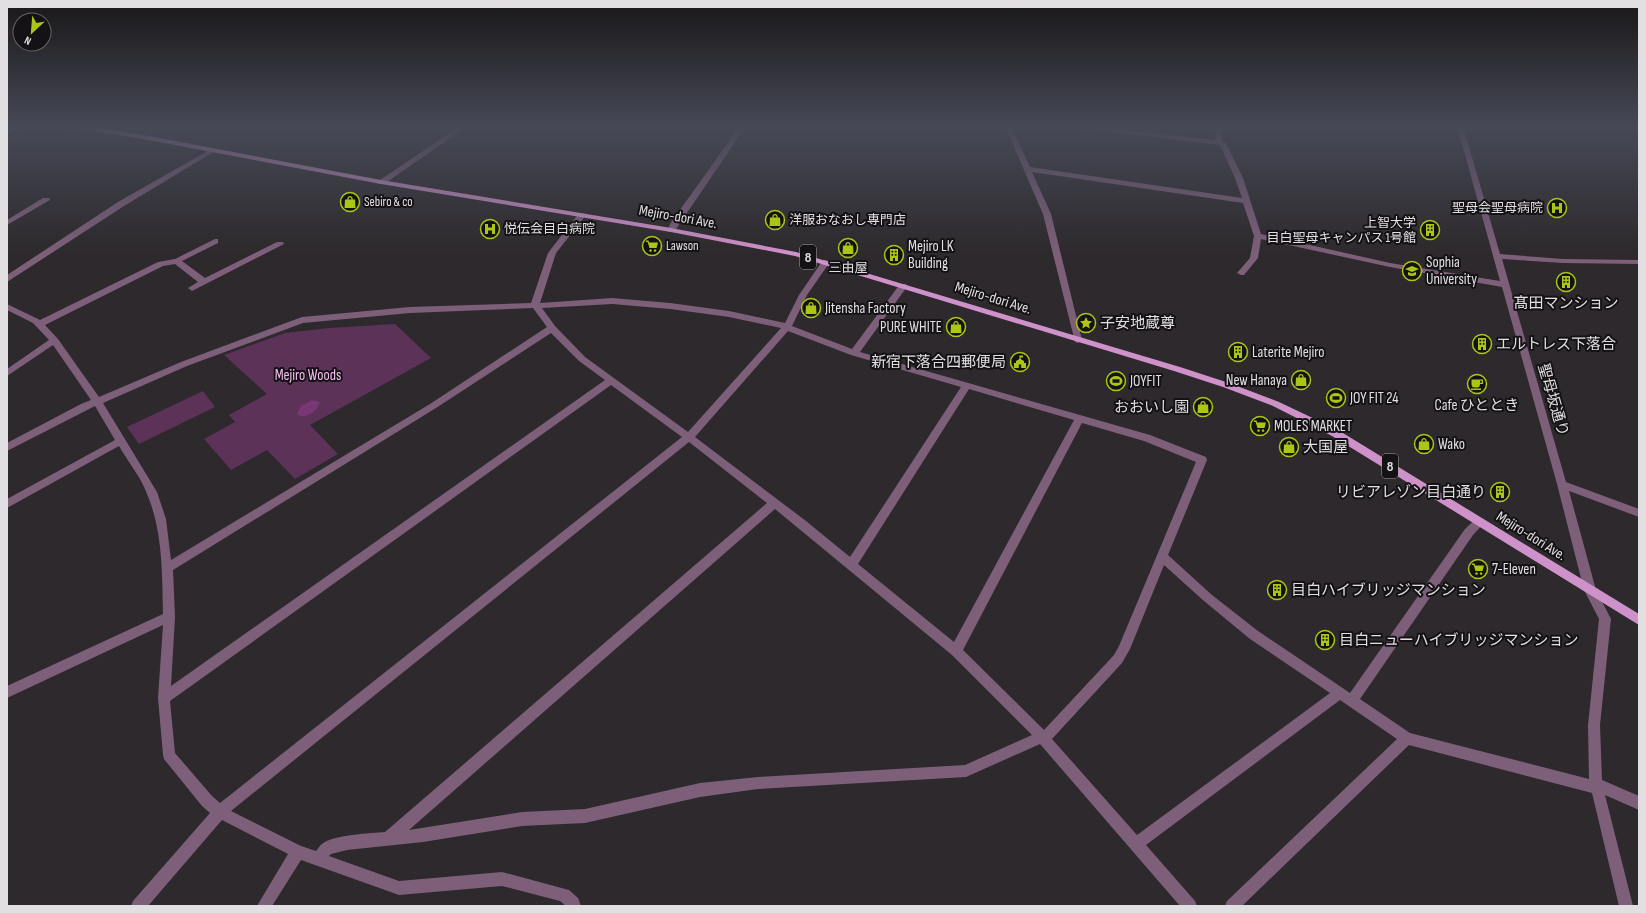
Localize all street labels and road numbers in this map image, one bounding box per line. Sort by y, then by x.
street label: Mejiro-dori Ave. [637,201,719,233]
road number: 8 [800,245,816,269]
street label: Mejiro-dori Ave. [952,277,1034,319]
street label: 聖母坂通り [1534,361,1572,439]
road number: 8 [1382,454,1398,478]
street label: Mejiro-dori Ave. [1492,507,1570,565]

